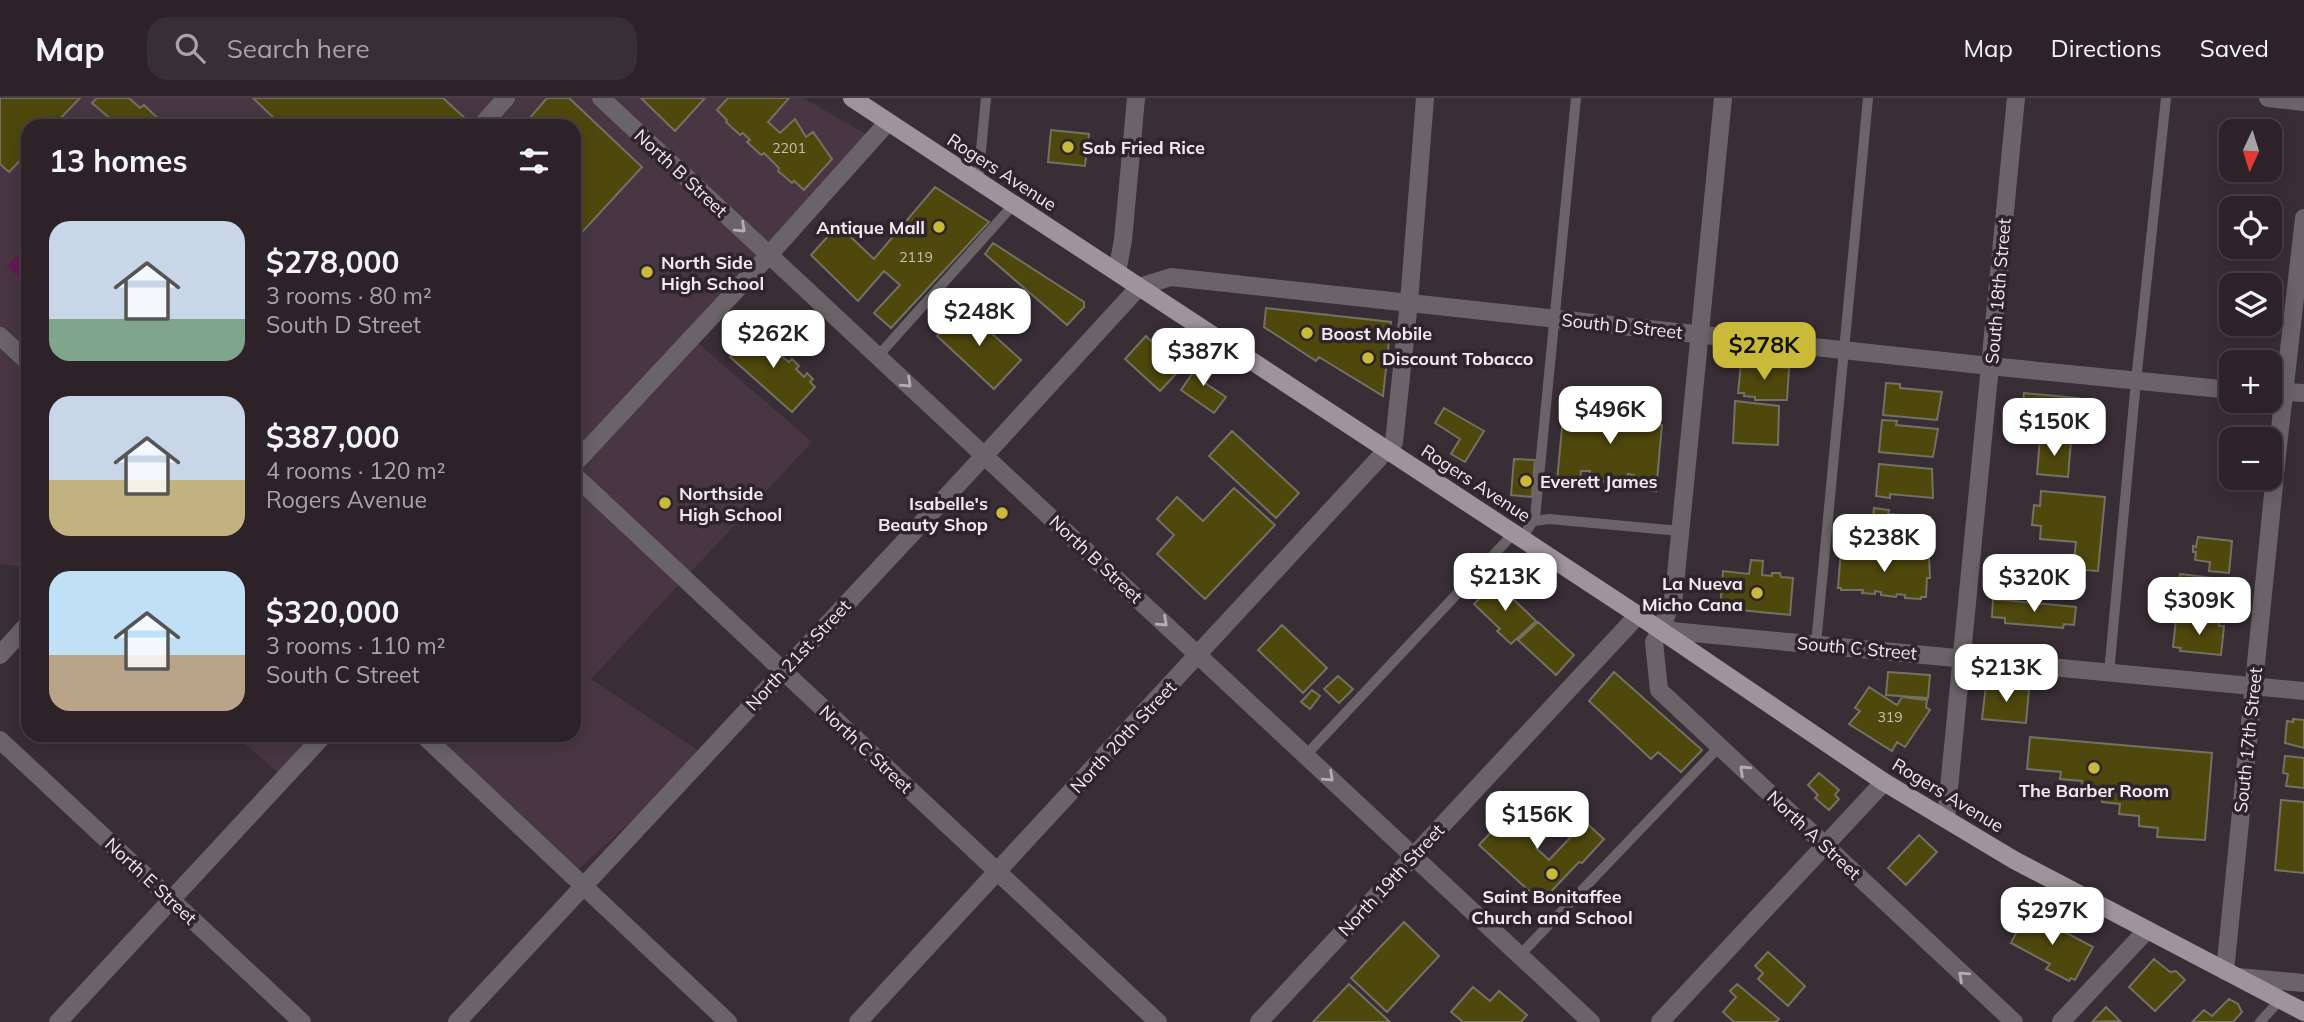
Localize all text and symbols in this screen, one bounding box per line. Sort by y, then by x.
search box [147,17,637,80]
text: Map [35,28,105,69]
icon: search [171,29,209,67]
text: Search here [227,32,370,65]
text: Map [1963,33,2013,63]
text: Directions [2051,33,2162,63]
text: Saved [2200,33,2269,63]
north arrow [2219,119,2282,182]
map controls [2219,119,2282,490]
street label: North B Street [630,124,732,222]
street label: Rogers Avenue [943,128,1061,216]
place label: Sab Fried Rice [1082,136,1205,159]
house number: 2201 [772,139,806,157]
marker: Sab Fried Rice [1060,139,1076,155]
text: 13 homes [49,142,188,180]
icon: filters [515,142,553,180]
button: locate [2219,196,2282,259]
place label: Antique Mall [816,216,925,239]
street label: South 18th Street [1980,217,2016,365]
marker: Antique Mall [931,219,947,235]
one-way arrow [733,220,746,233]
text: $278,000 [266,243,399,281]
house number: 2119 [899,248,933,266]
icon: home [105,249,189,333]
place label: North Side High School [661,251,764,295]
marker: North Side High School [639,264,655,280]
button: layers [2219,273,2282,336]
text: 3 rooms · 80 m² [266,281,432,310]
pin: $248K [930,288,1028,348]
text: $248K [944,296,1014,325]
street label: South D Street [1560,308,1684,344]
text: South D Street [266,310,421,339]
pin: $262K [724,310,822,370]
text: $262K [738,318,808,347]
place label: Boost Mobile [1321,322,1432,345]
pin: $278K [1715,322,1813,382]
marker: Boost Mobile [1299,325,1315,341]
pin: $387K [1154,328,1252,388]
text: $278K [1729,330,1799,359]
text: $387K [1168,336,1238,365]
place label: Discount Tobacco [1382,347,1533,370]
marker: Discount Tobacco [1360,350,1376,366]
button: + [2219,350,2282,413]
one-way arrow [899,375,912,387]
pin: $496K [1561,386,1659,446]
text: $496K [1575,394,1645,423]
pin: $150K [2005,398,2103,458]
text: $150K [2019,406,2089,435]
text: $387,000 [266,418,399,456]
icon: home [105,424,189,508]
button: − [2219,427,2282,490]
street label: Rogers Avenue [1417,439,1535,527]
text: 4 rooms · 120 m² [266,456,446,485]
place label: Everett James [1540,470,1658,493]
marker: Everett James [1518,473,1534,489]
place label: Northside High School [679,482,782,526]
text: Rogers Avenue [266,485,427,514]
place label: Isabelle's Beauty Shop [878,492,988,536]
marker: Northside High School [657,495,673,511]
marker: Isabelle's Beauty Shop [994,505,1010,521]
street label: North B Street [1045,510,1147,608]
pin: $238K [1835,514,1933,574]
text: $238K [1849,522,1919,551]
pin: $213K [1456,554,1554,613]
pin: $320K [1985,554,2083,614]
text: $213K [1470,561,1540,590]
text: $320K [1999,562,2069,591]
place label: La Nueva Micho Cana [1642,572,1743,616]
pin: $309K [2150,578,2248,637]
marker: La Nueva Micho Cana [1749,585,1765,601]
text: $309K [2164,585,2234,614]
text: $320,000 [266,593,399,631]
street label: North 21st Street [741,595,855,715]
icon: home [105,599,189,683]
one-way arrow [1155,613,1168,626]
text: 3 rooms · 110 m² [266,631,446,660]
street label: South C Street [1796,631,1918,665]
pin: $213K [1957,644,2055,704]
text: $213K [1971,652,2041,681]
text: South C Street [266,660,420,689]
street label: South 17th Street [2229,666,2267,814]
street label: North 20th Street [1065,676,1181,798]
street label: North C Street [815,700,917,798]
house number: 319 [1877,708,1903,726]
street label: Rogers Avenue [1888,753,2008,837]
marker: The Barber Room [2086,760,2102,776]
one-way arrow [1739,765,1752,778]
one-way arrow [1321,769,1334,782]
place label: The Barber Room [2019,779,2169,802]
street label: North A Street [1762,786,1866,884]
pin: $156K [1488,792,1586,851]
text: $156K [1502,799,1572,828]
street label: North 19th Street [1333,819,1449,941]
street label: North E Street [100,833,202,929]
marker: Saint Bonitaffee Church and School [1544,866,1560,882]
place label: Saint Bonitaffee Church and School [1471,885,1633,929]
pin: $297K [2003,888,2101,947]
text: $297K [2017,895,2087,924]
one-way arrow [1958,972,1971,984]

